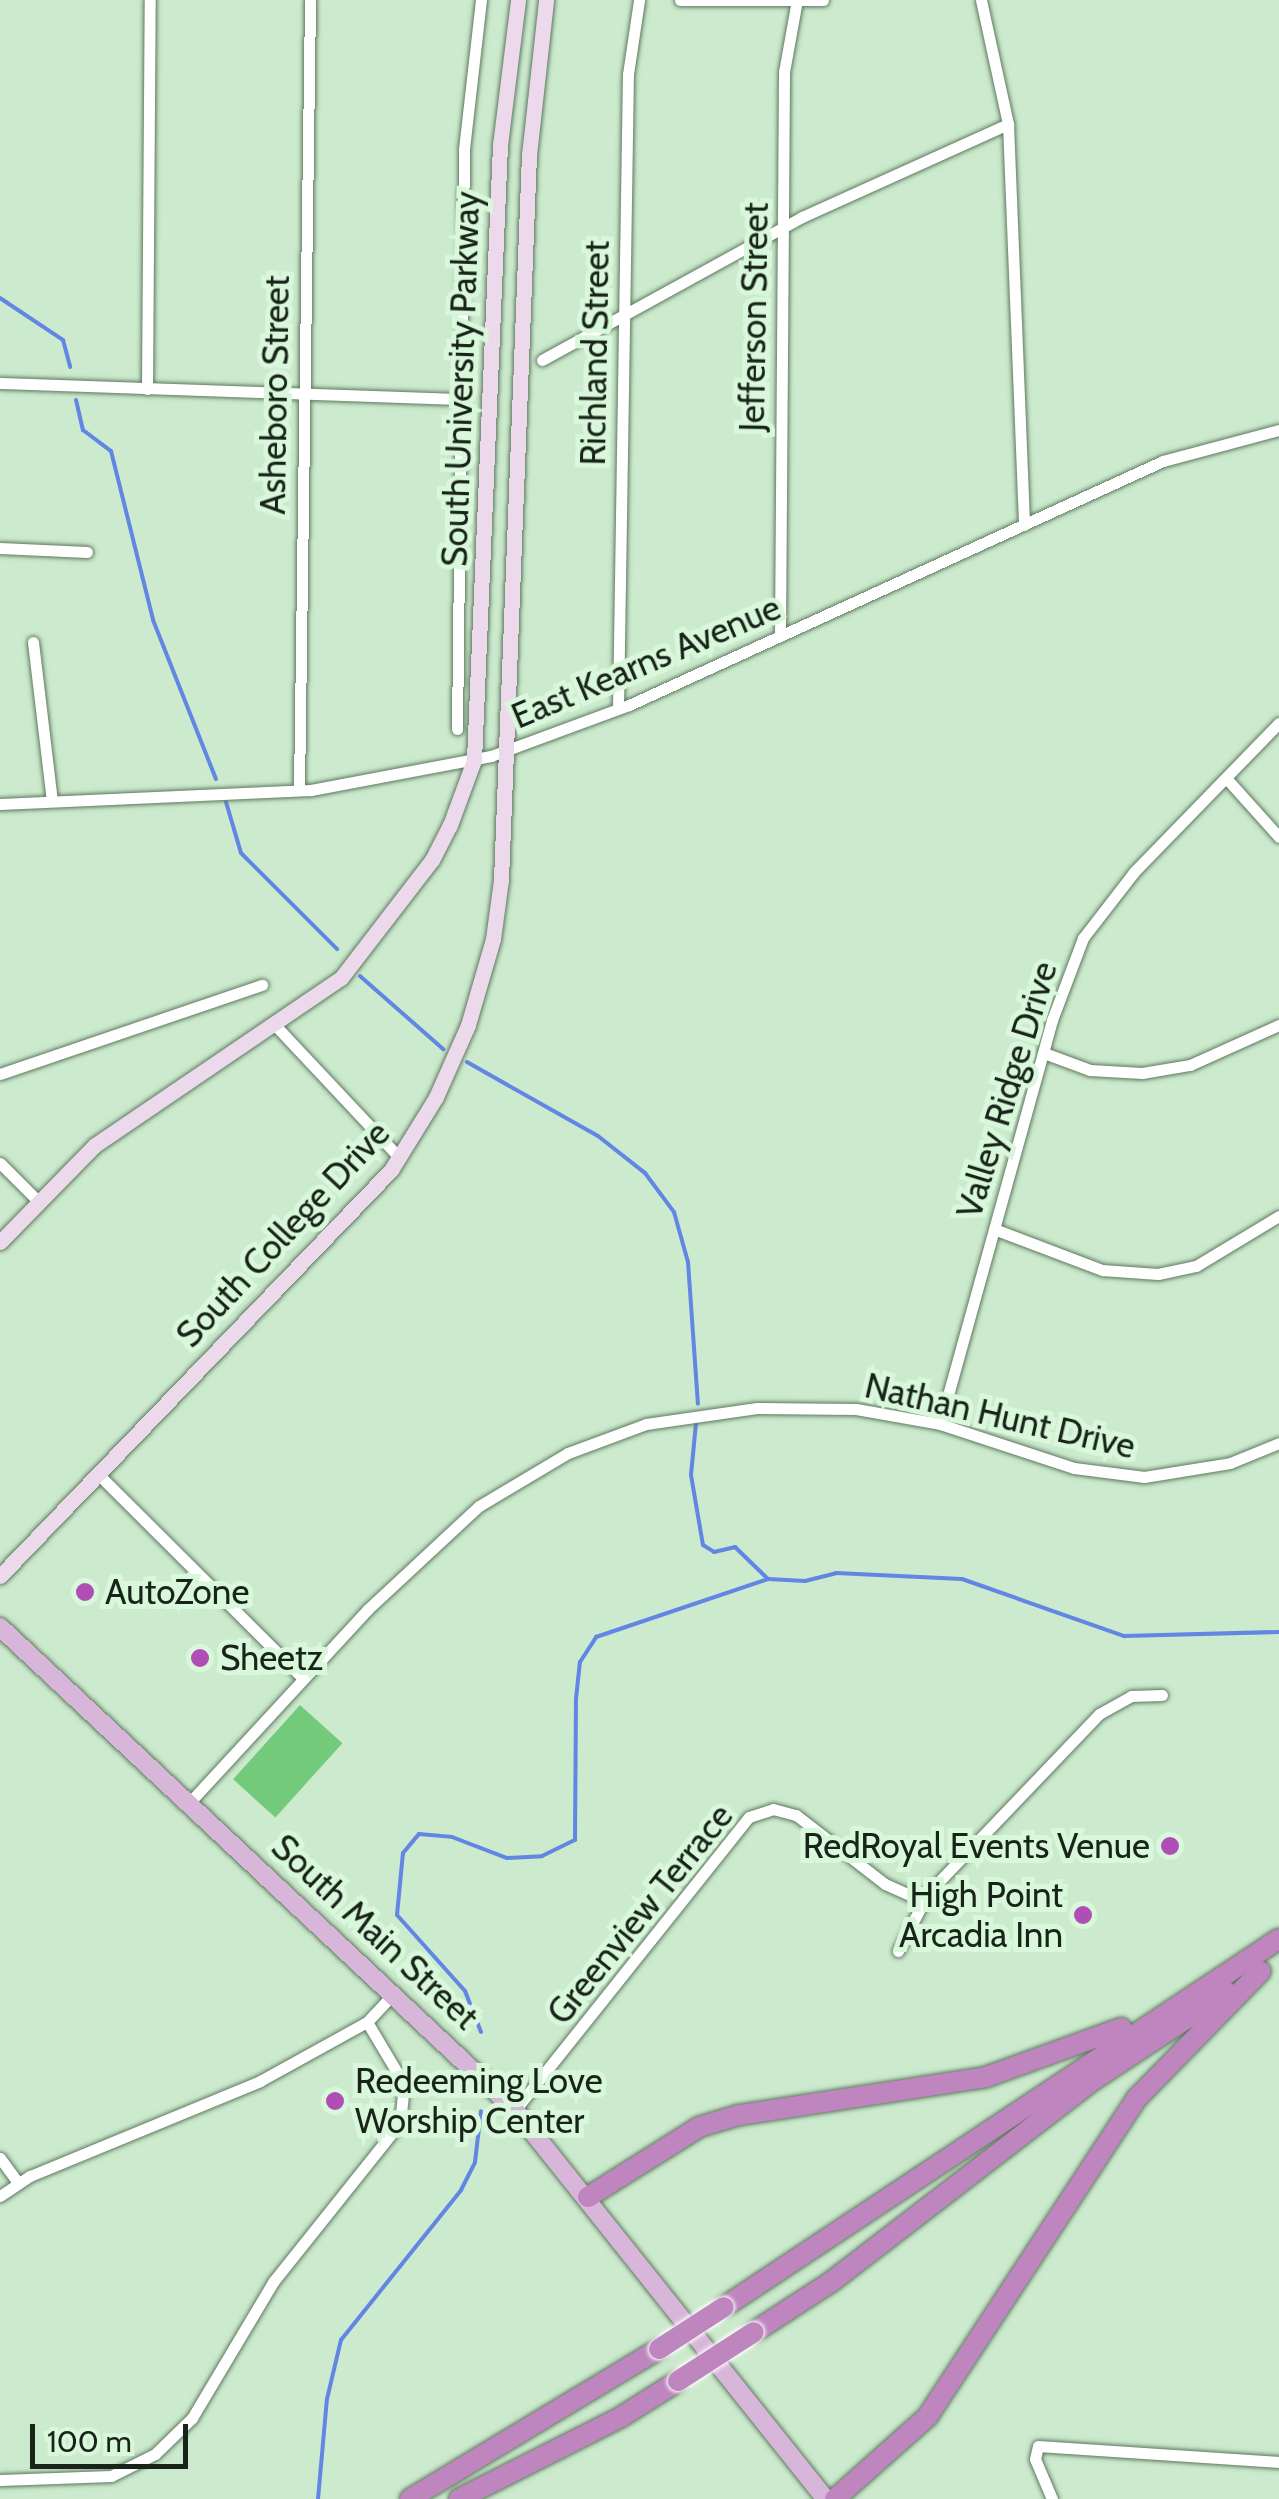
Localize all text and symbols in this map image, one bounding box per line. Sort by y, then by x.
street label: South University Parkway [433,191,489,567]
street label: Jefferson Street [731,202,777,432]
street label: Richland Street [572,240,618,466]
street label: Asheboro Street [252,275,298,515]
street label: East Kearns Avenue [505,586,787,738]
street label: Valley Ridge Drive [948,957,1066,1223]
street label: South College Drive [168,1113,398,1355]
street label: Nathan Hunt Drive [861,1365,1139,1467]
place label: AutoZone [105,1571,249,1613]
marker: AutoZone [74,1581,96,1603]
place label: Sheetz [220,1637,323,1679]
marker: Sheetz [189,1647,211,1669]
street label: Greenview Terrace [538,1796,742,2032]
place label: RedRoyal Events Venue [803,1825,1150,1867]
street label: South Main Street [263,1826,487,2038]
marker: RedRoyal Events Venue [1159,1835,1181,1857]
place label: High Point Arcadia Inn [899,1874,1063,1956]
marker: High Point Arcadia Inn [1072,1904,1094,1926]
place label: Redeeming Love Worship Center [355,2060,603,2142]
marker: Redeeming Love Worship Center [324,2090,346,2112]
scale bar [35,2404,192,2466]
text: 100 m [47,2423,132,2460]

